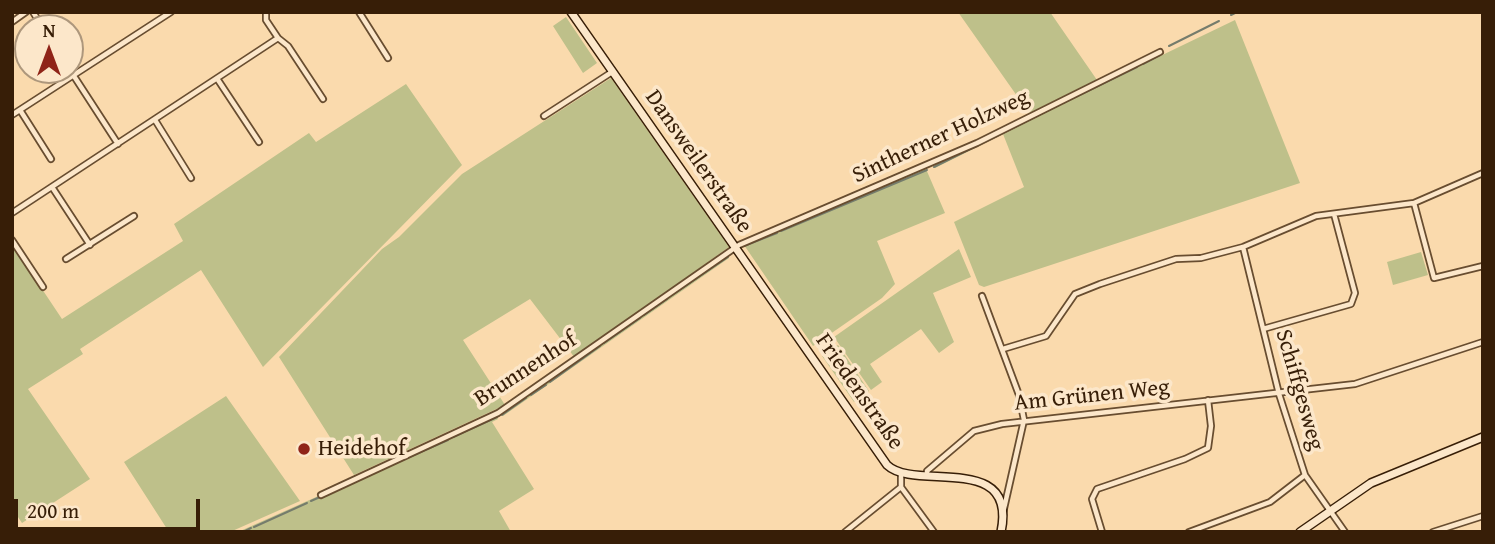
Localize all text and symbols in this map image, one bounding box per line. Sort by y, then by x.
north arrow [14,14,84,84]
text: N [43,16,55,44]
street label: Sintherner Holzweg [848,84,1034,190]
street label: Dansweilerstraße [638,85,758,239]
street label: Schiffgesweg [1269,326,1329,454]
street label: Brunnenhof [470,327,582,413]
street label: Friedenstraße [809,329,909,455]
street label: Am Grünen Weg [1013,374,1171,418]
place label: Heidehof [318,435,406,463]
marker: Heidehof [296,441,312,457]
scale bar [18,484,203,528]
text: 200 m [27,495,79,526]

